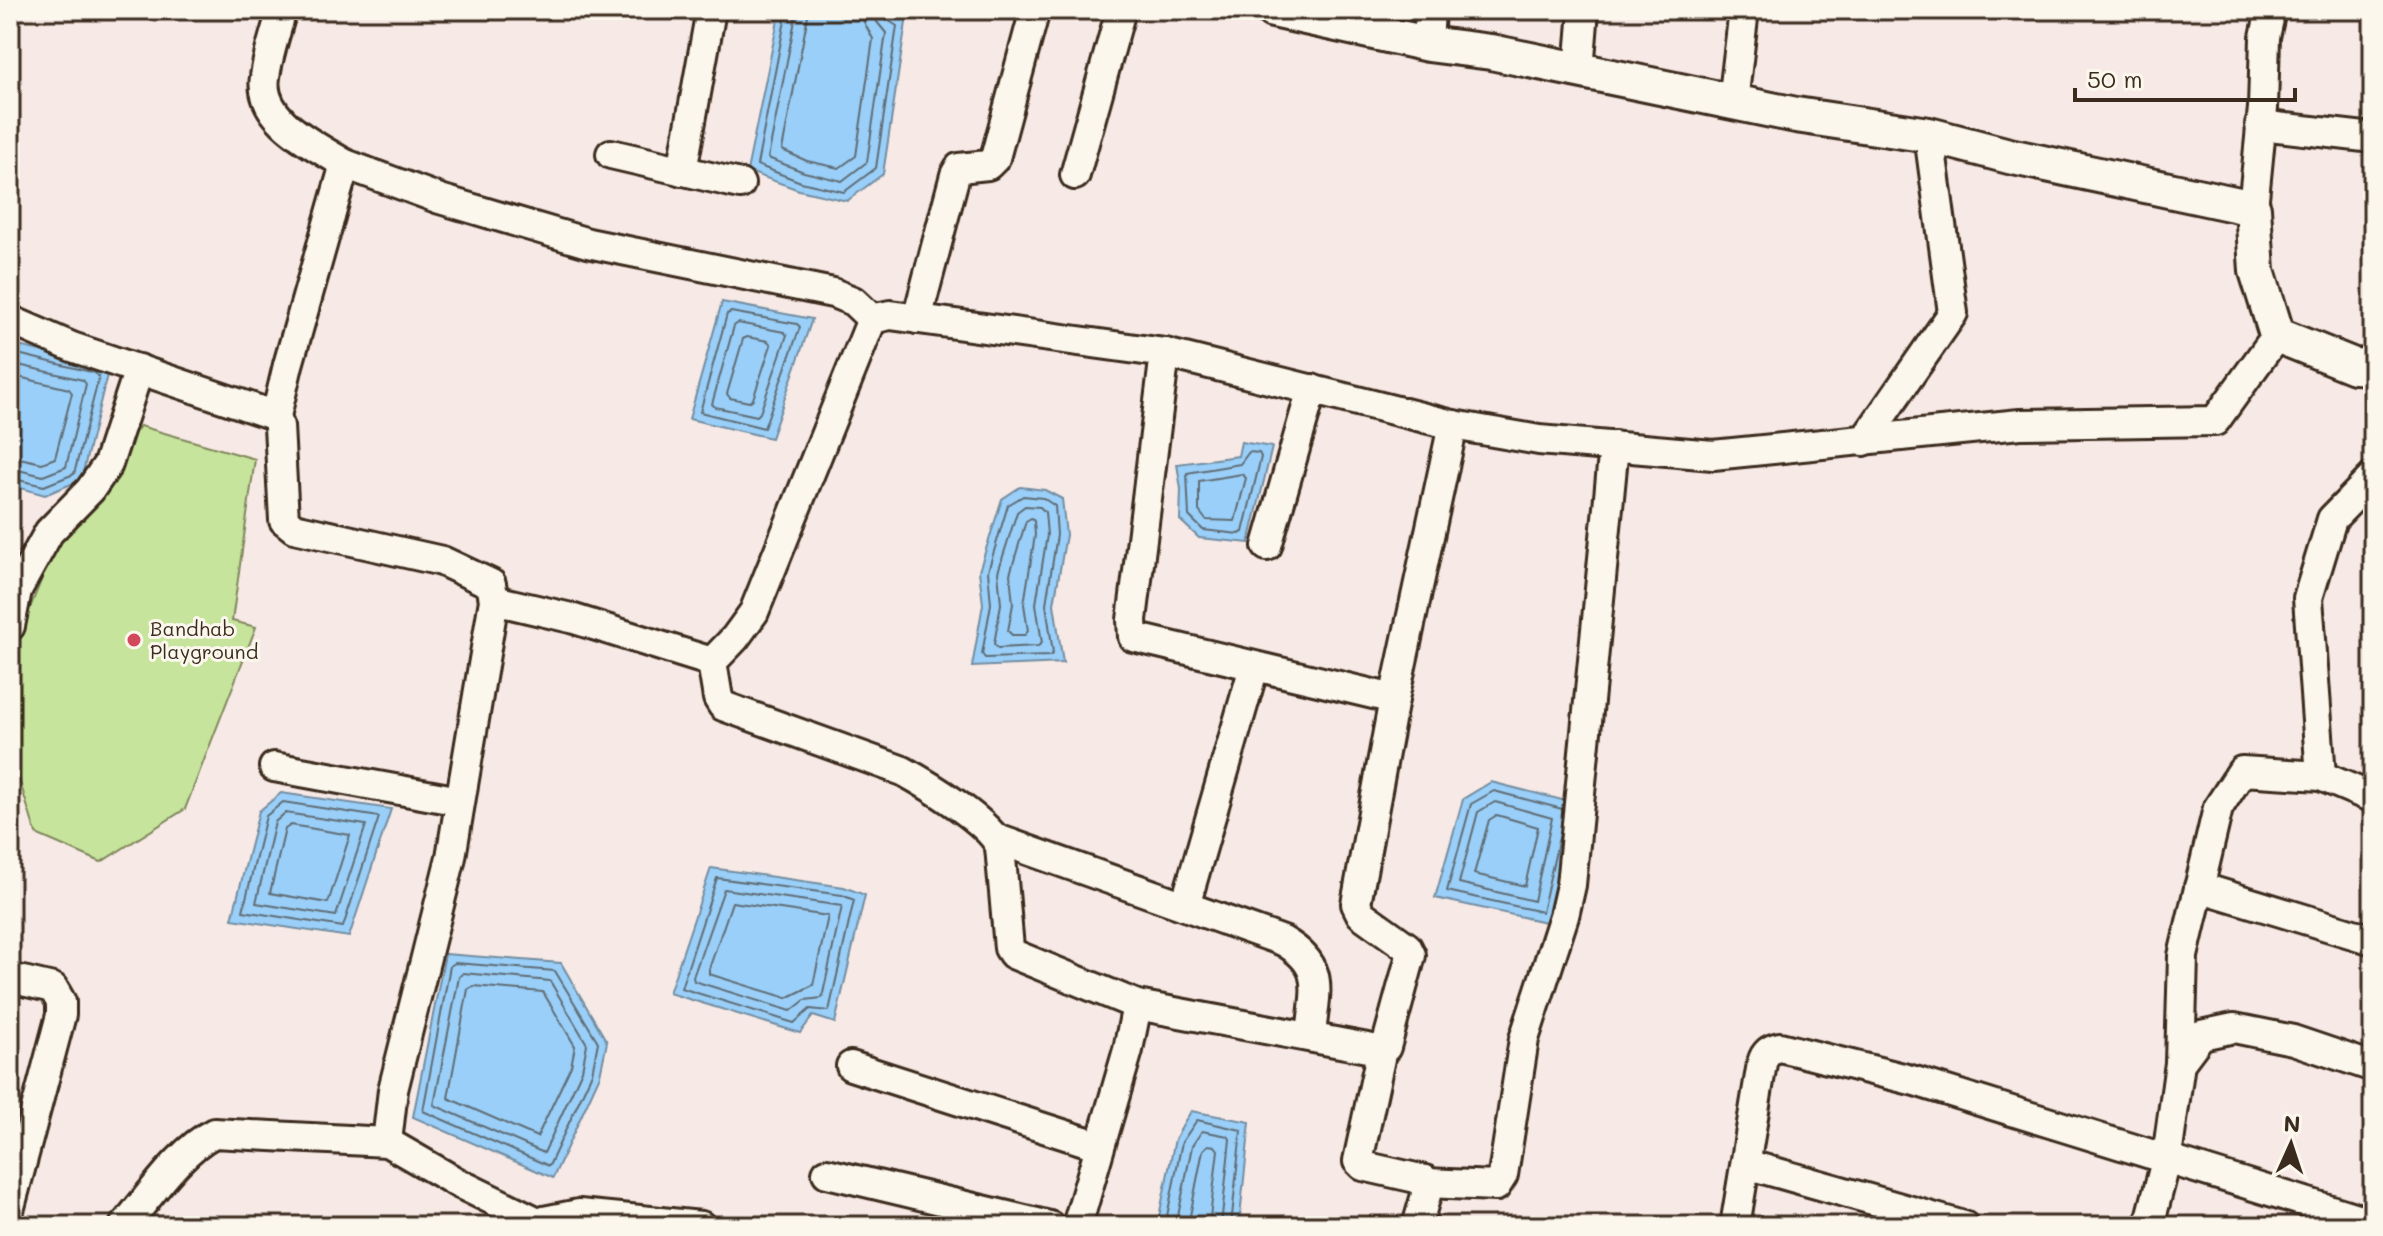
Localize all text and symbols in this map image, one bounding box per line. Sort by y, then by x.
scale bar [2075,52,2295,102]
text: 50 m [2087,63,2143,94]
place label: Bandhab Playground [150,615,258,664]
marker: Bandhab Playground [125,631,143,649]
north arrow [2251,1104,2331,1184]
text: N [2283,1109,2301,1138]

